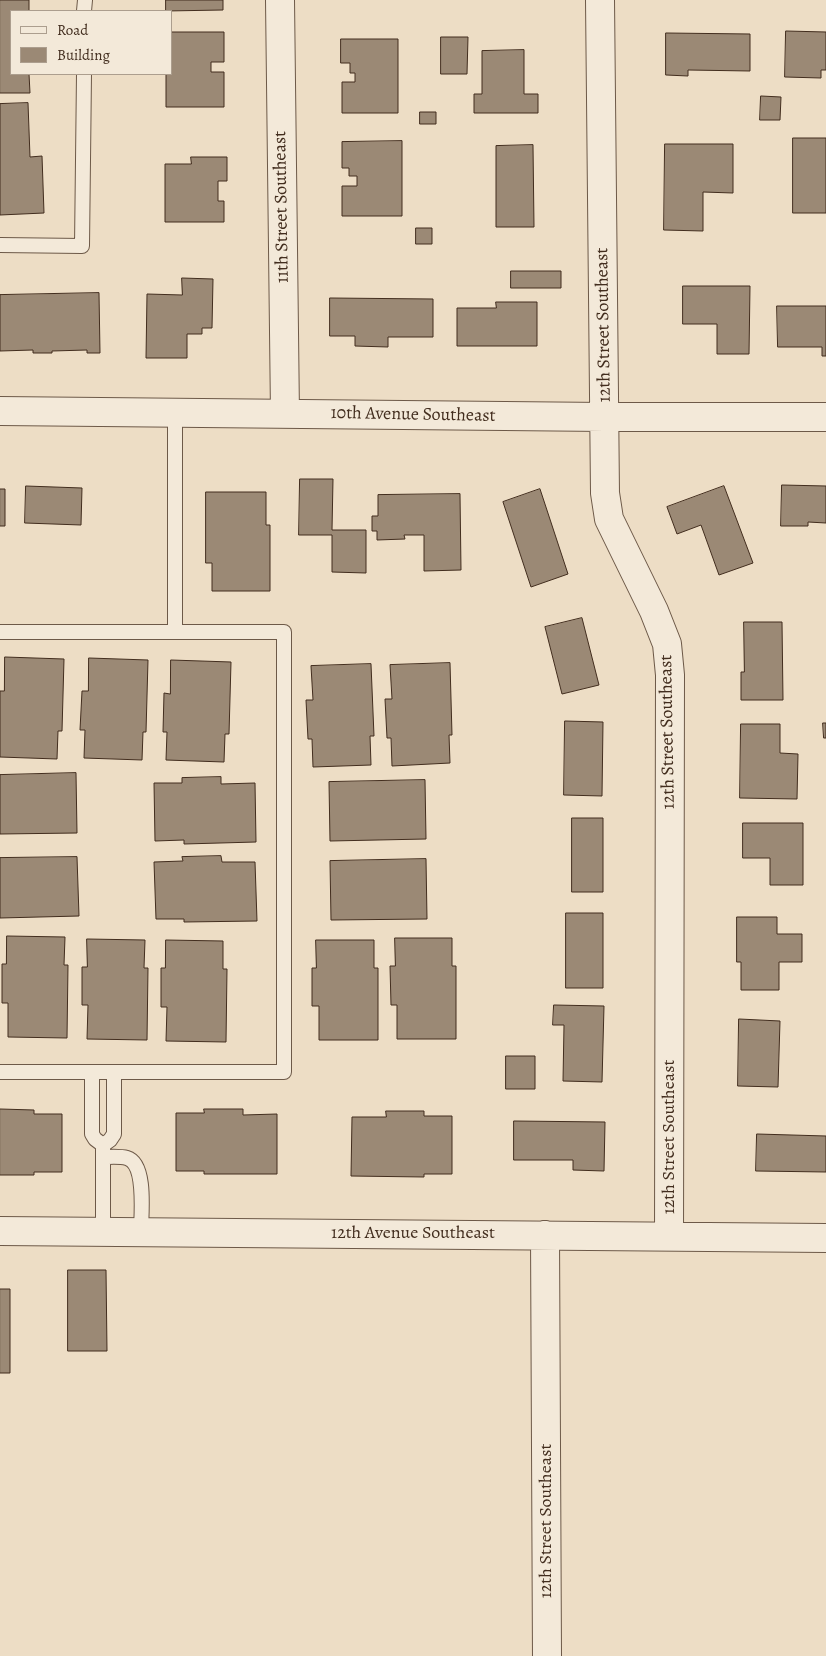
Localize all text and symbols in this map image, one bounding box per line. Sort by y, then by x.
legend [10,10,172,75]
text: Road [57,20,88,40]
text: Building [57,45,110,65]
street label: 11th Street Southeast [270,131,294,283]
street label: 12th Street Southeast [592,247,616,403]
street label: 10th Avenue Southeast [330,403,496,427]
street label: 12th Street Southeast [656,654,680,810]
street label: 12th Street Southeast [659,1060,681,1214]
street label: 12th Avenue Southeast [331,1223,495,1245]
street label: 12th Street Southeast [536,1444,558,1598]

